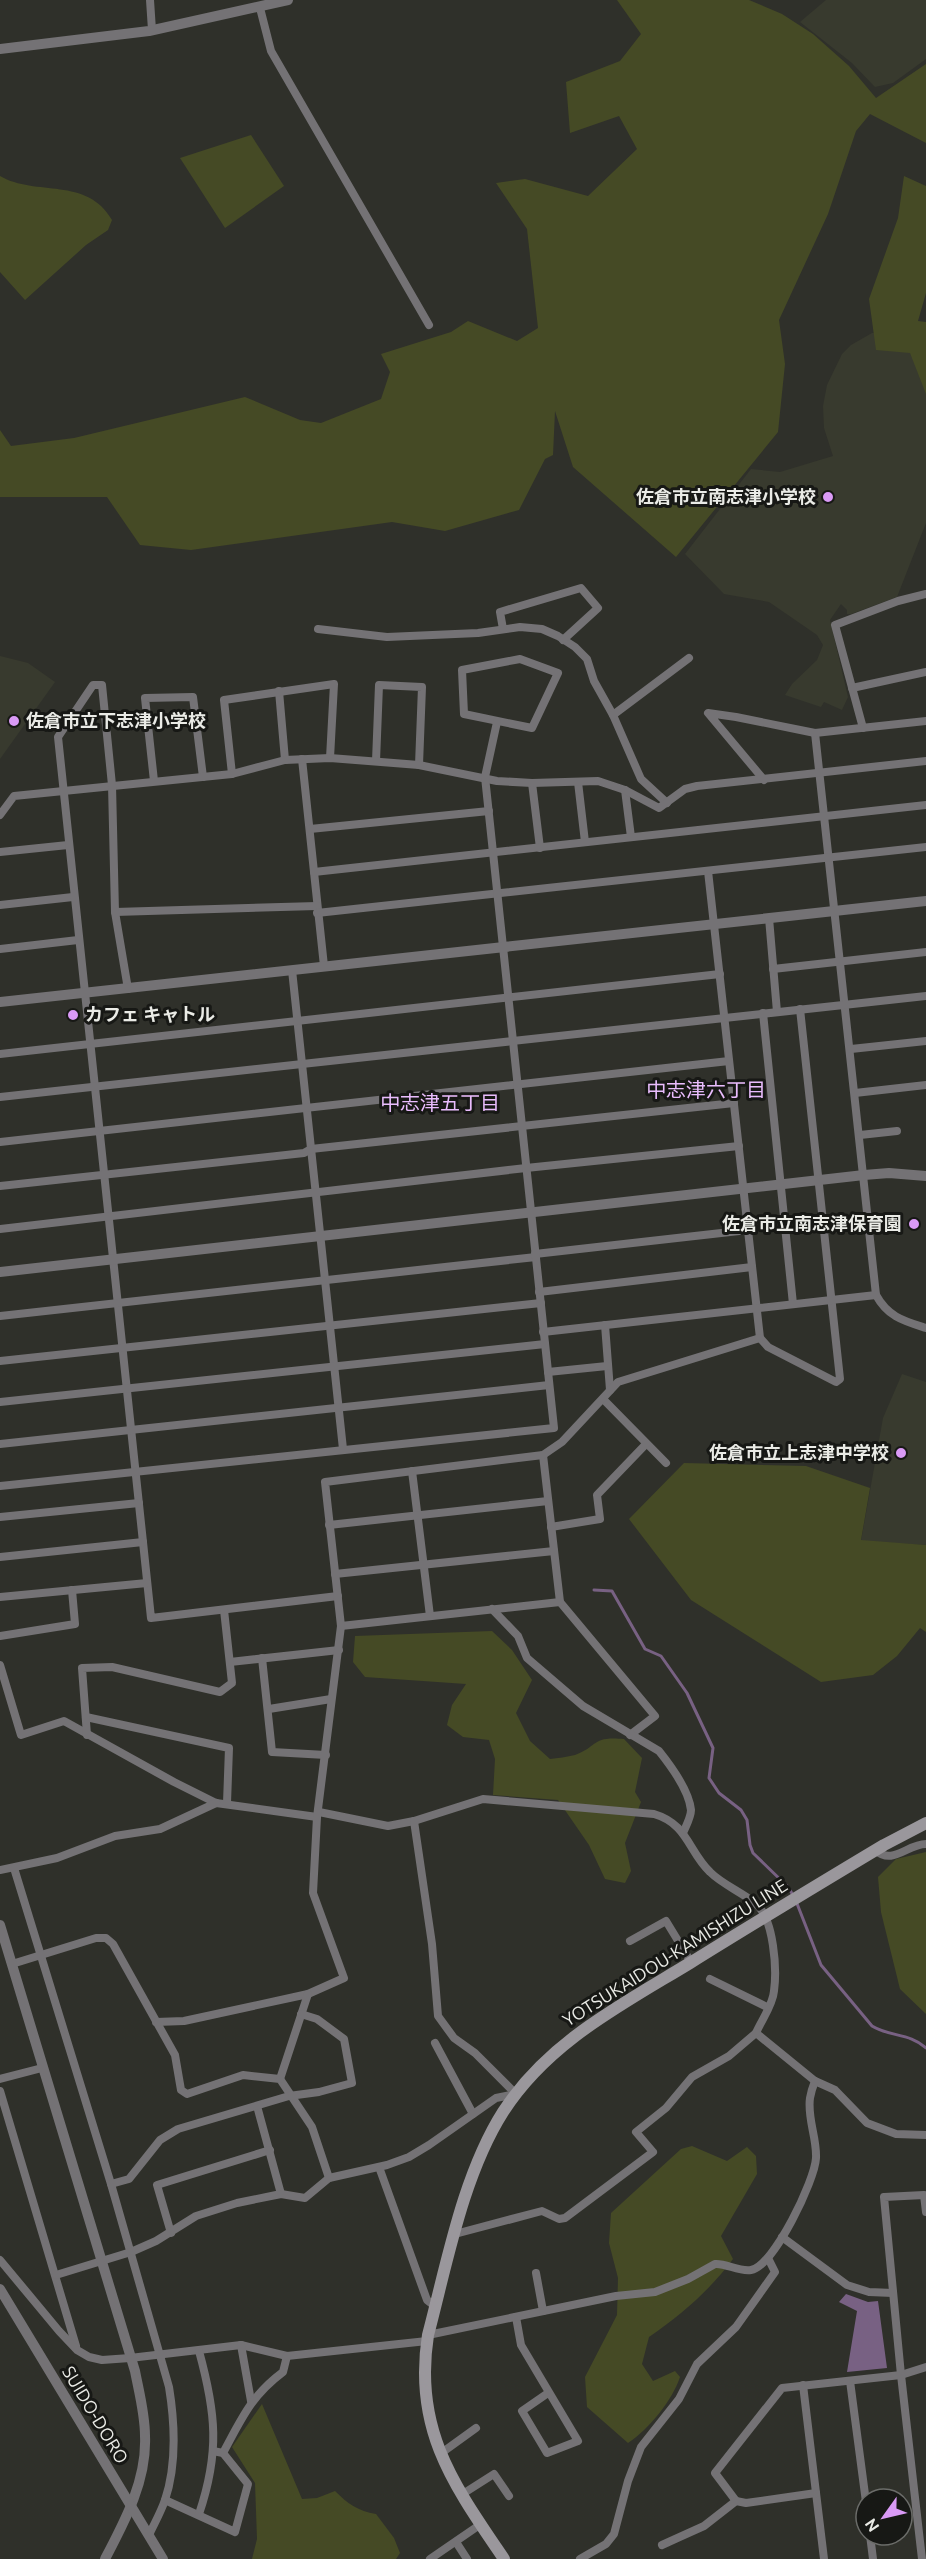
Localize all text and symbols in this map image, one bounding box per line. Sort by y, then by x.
place label: 佐倉市立南志津小学校 [636,486,816,506]
marker: 佐倉市立南志津小学校 [821,490,835,504]
place label: 佐倉市立下志津小学校 [26,710,206,730]
marker: 佐倉市立下志津小学校 [7,714,21,728]
place label: カフェ キャトル [85,1004,215,1024]
marker: カフェ キャトル [66,1008,80,1022]
district label: 中志津六丁目 [646,1078,766,1101]
district label: 中志津五丁目 [380,1091,500,1114]
place label: 佐倉市立南志津保育園 [722,1213,902,1233]
marker: 佐倉市立南志津保育園 [907,1217,921,1231]
place label: 佐倉市立上志津中学校 [709,1442,889,1462]
marker: 佐倉市立上志津中学校 [894,1446,908,1460]
street label: YOTSUKAIDOU-KAMISHIZU LINE [559,1875,790,2030]
street label: SUIDO-DORO [59,2362,133,2467]
north arrow [854,2487,914,2547]
text: N [861,2515,882,2535]

